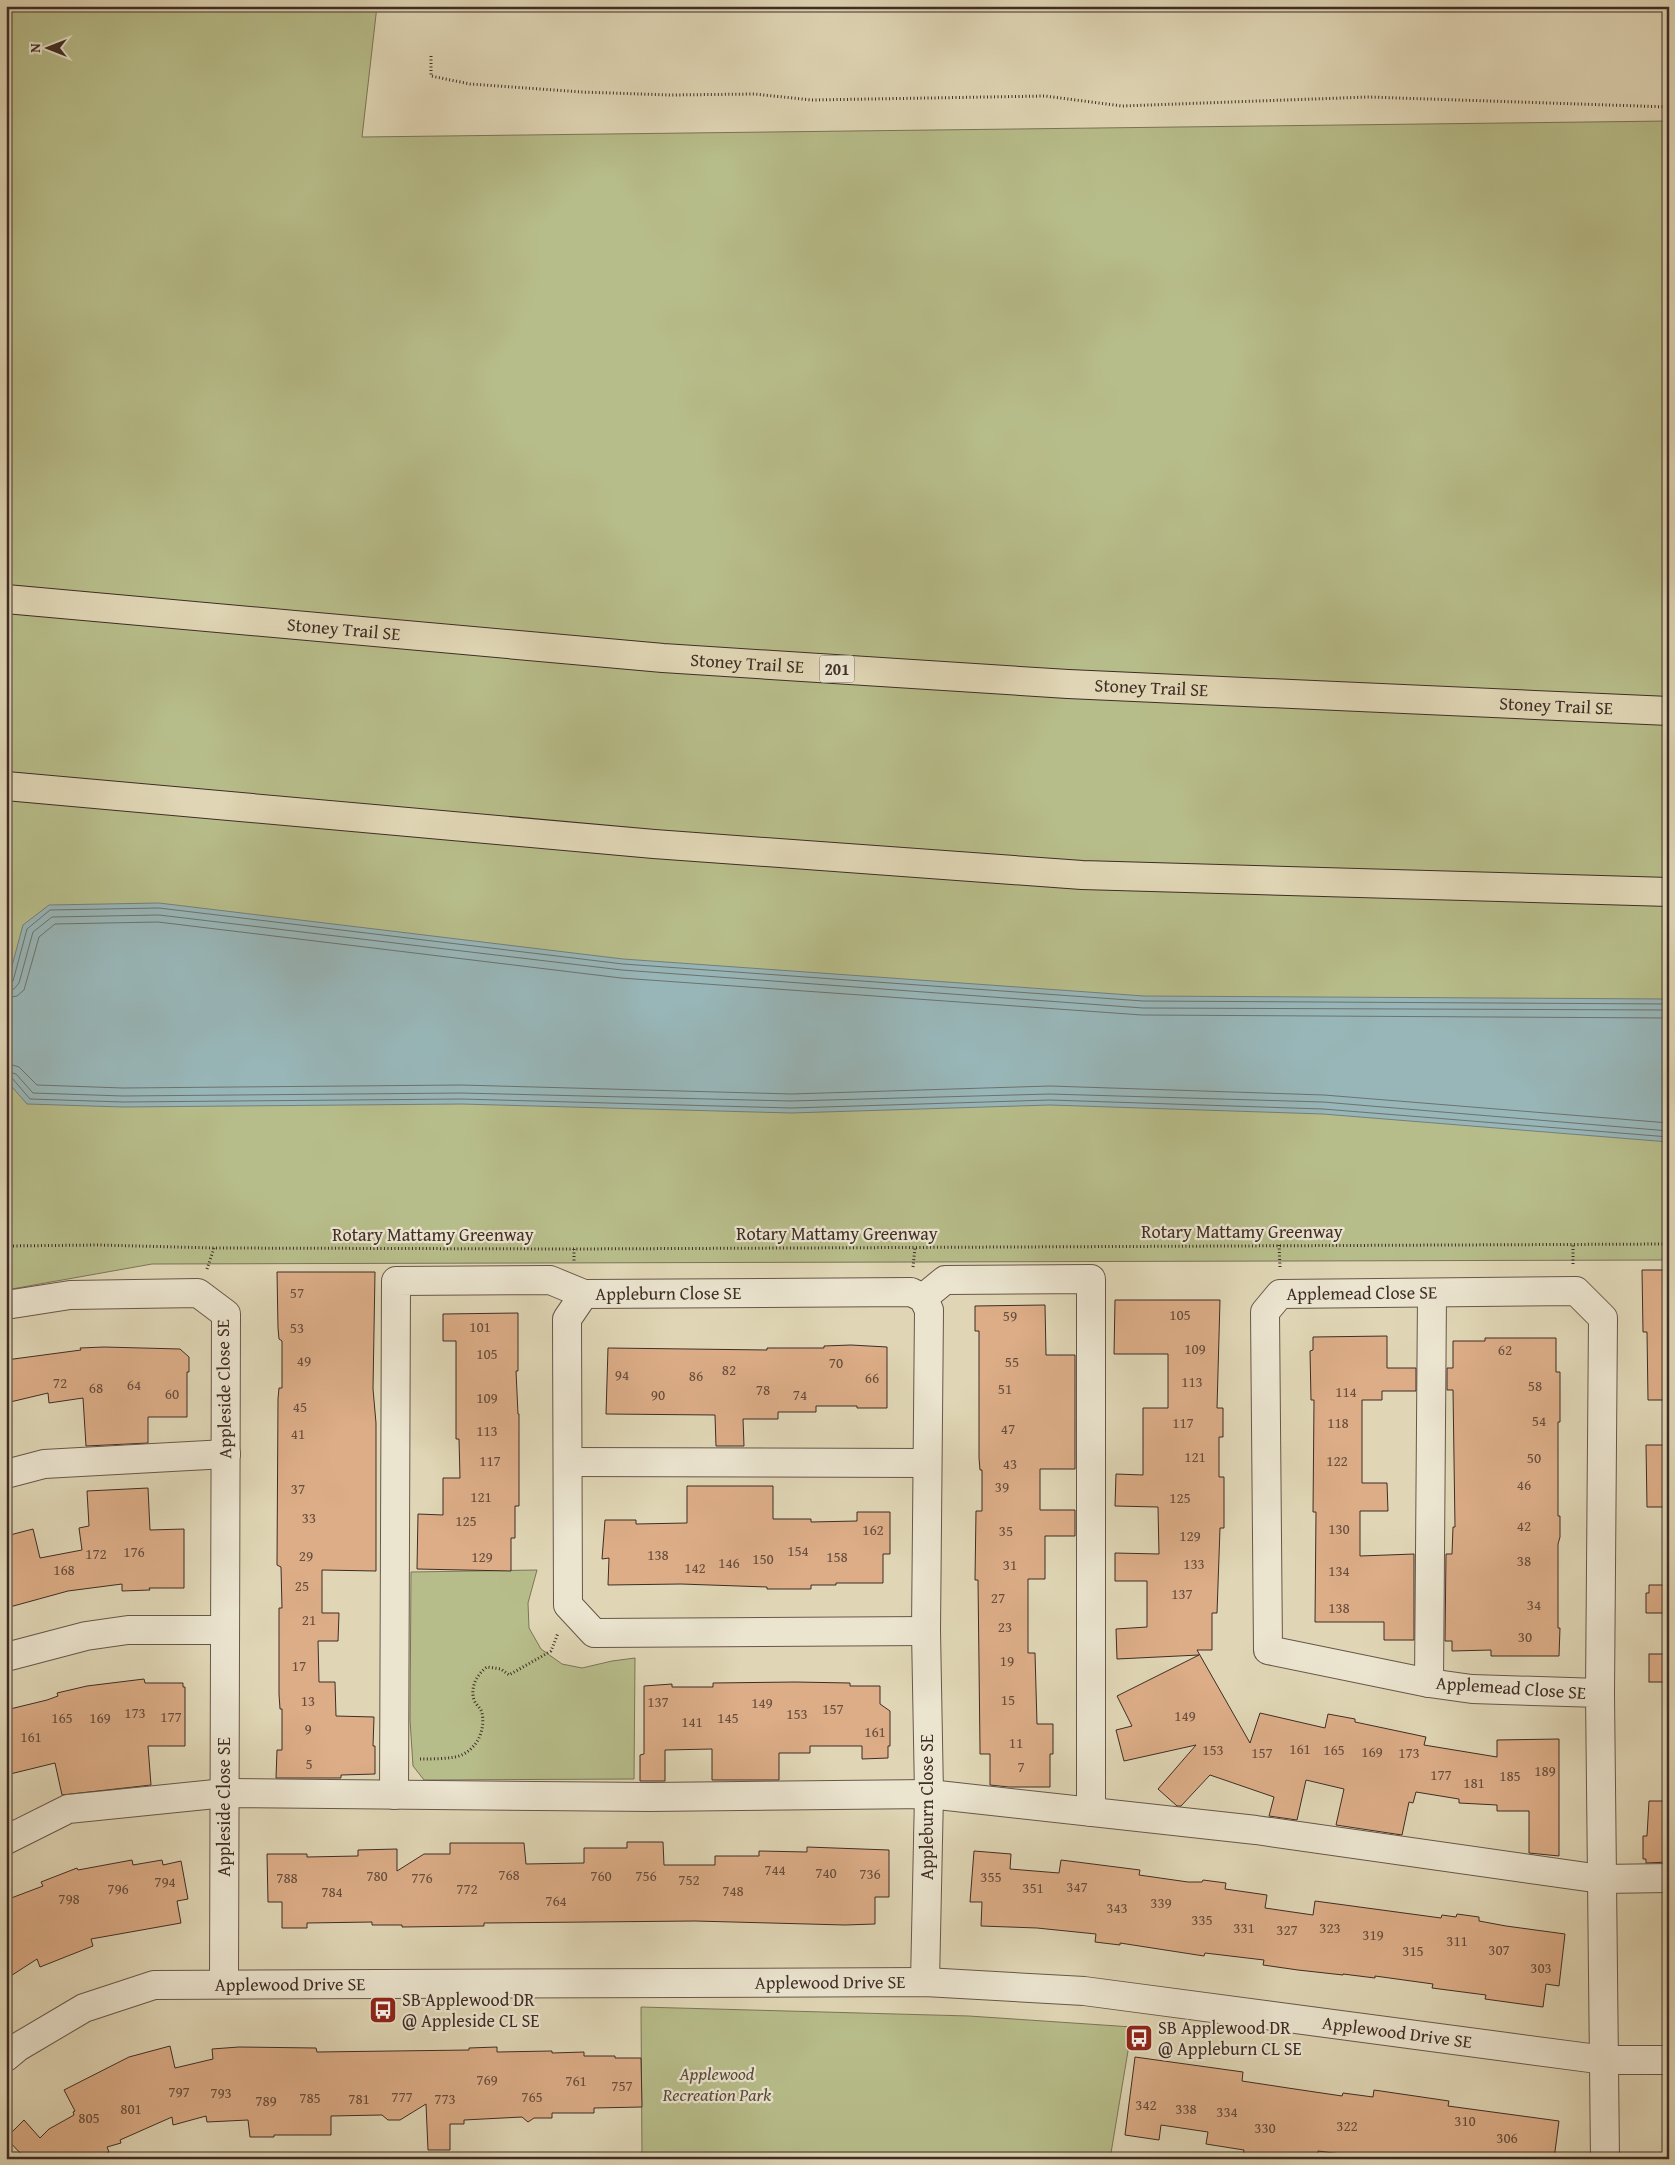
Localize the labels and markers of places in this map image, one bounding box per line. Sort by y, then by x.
place label: SB Applewood DR @ Appleside CL SE [402,1986,539,2034]
bus stop icon: SB Applewood DR @ Appleside CL SE [368,1995,398,2025]
place label: SB Applewood DR @ Appleburn CL SE [1158,2014,1302,2062]
bus stop icon: SB Applewood DR @ Appleburn CL SE [1124,2023,1154,2053]

